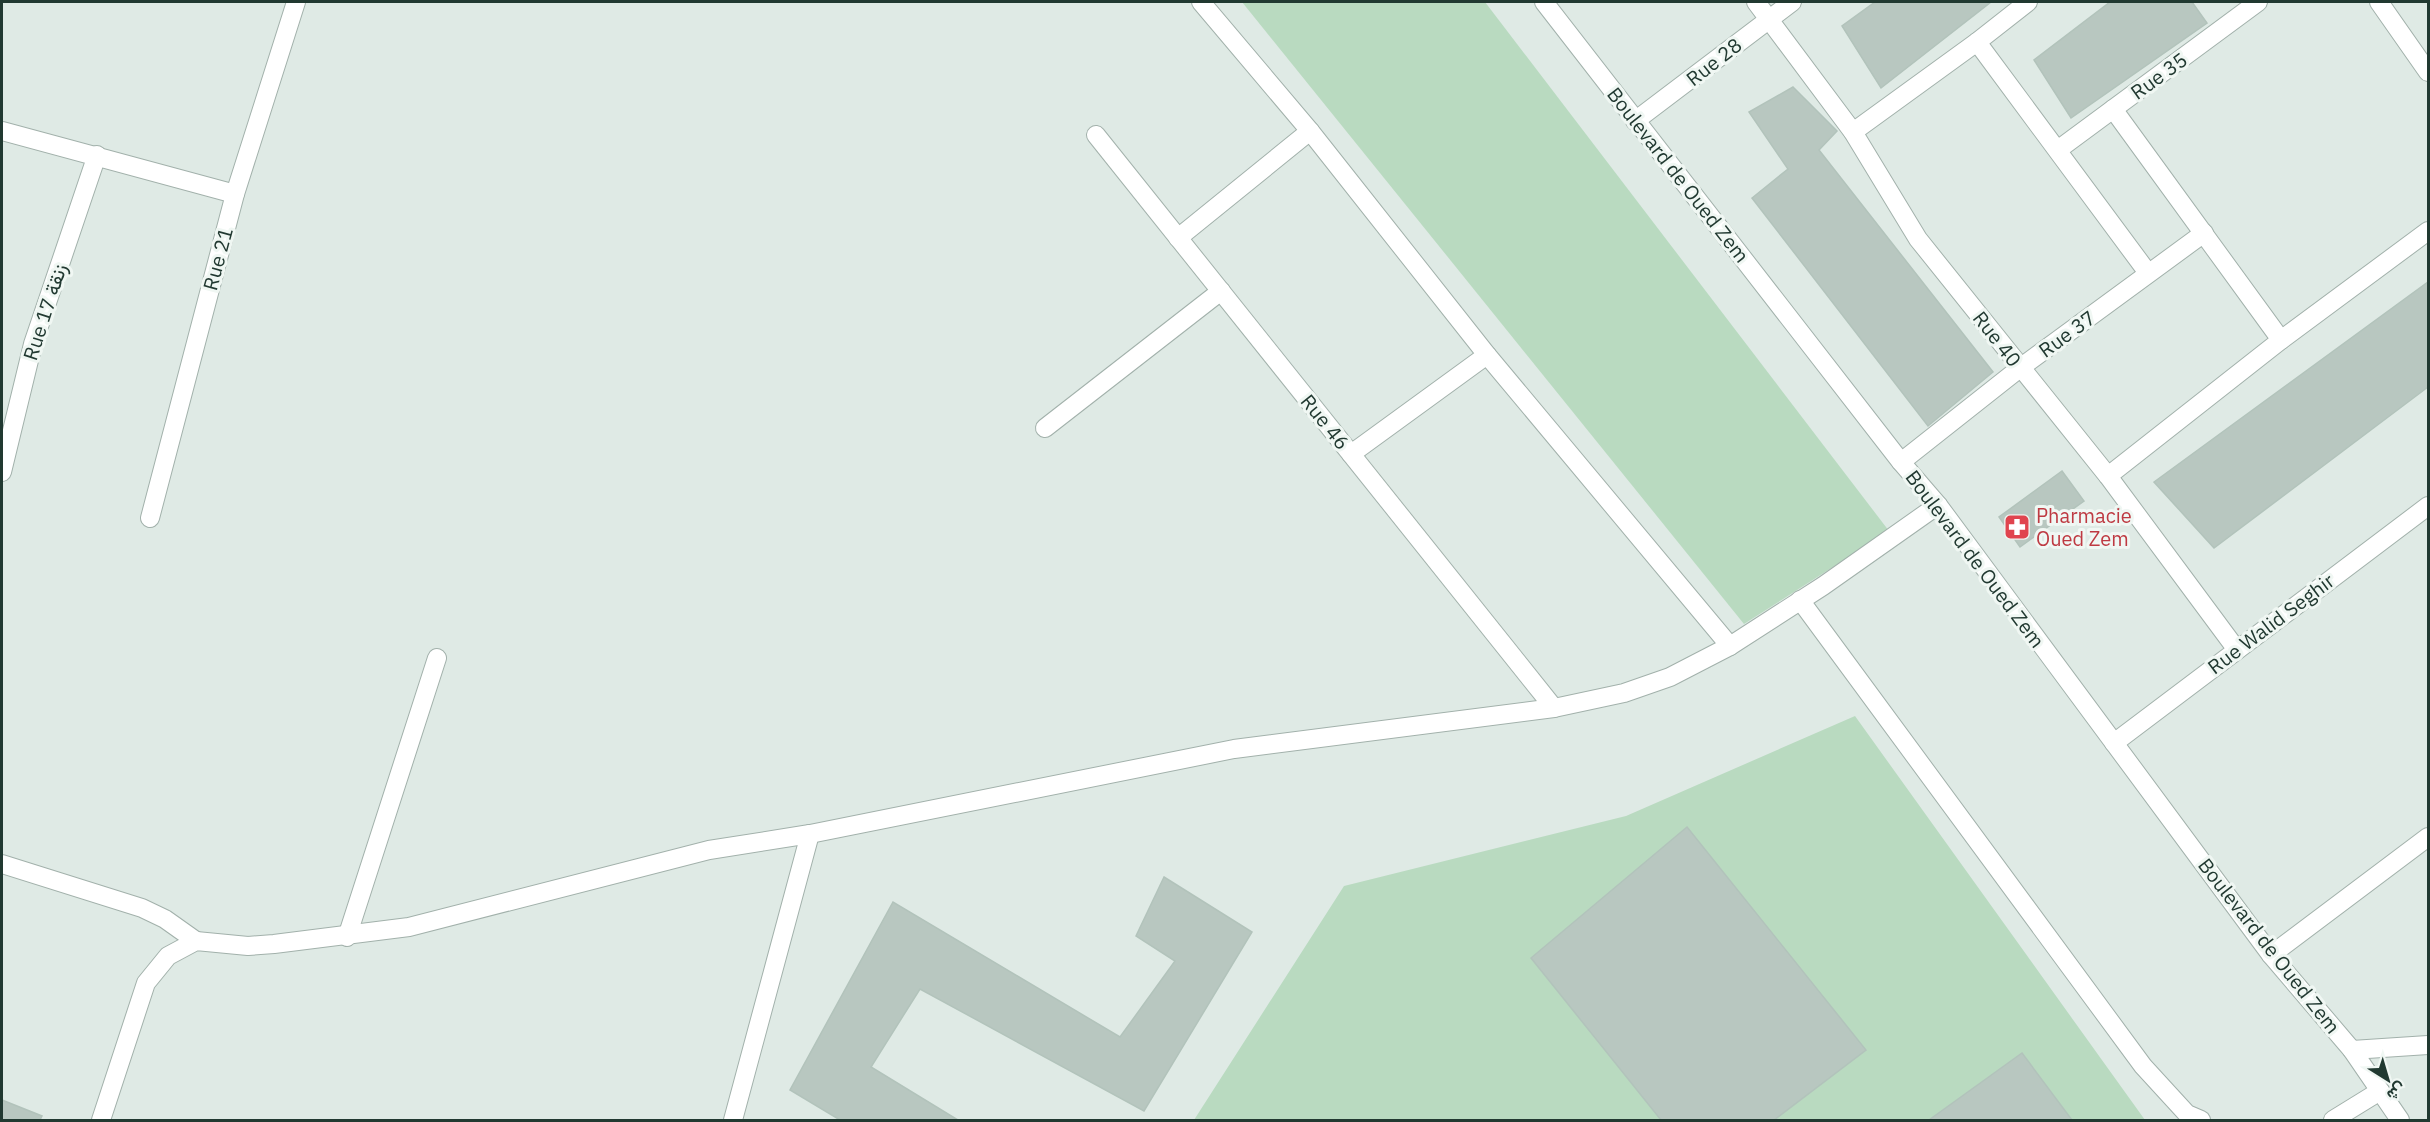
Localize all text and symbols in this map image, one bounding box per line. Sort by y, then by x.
street label: Rue 28 [1680,31,1747,92]
street label: Rue 35 [2125,46,2192,105]
street label: Boulevard de Oued Zem [1601,81,1755,268]
street label: Rue 21 [196,225,239,293]
street label: Rue 17 زنقة [16,260,73,364]
street label: Rue 37 [2033,304,2100,363]
street label: Rue 40 [1967,305,2028,372]
street label: Rue 46 [1295,388,1356,455]
street label: Boulevard de Oued Zem [1900,464,2051,653]
place label: Pharmacie Oued Zem [2036,502,2132,552]
pharmacy icon: Pharmacie Oued Zem [2002,512,2032,542]
street label: Rue Walid Seghir [2202,567,2339,680]
street label: Boulevard de Oued Zem [2192,852,2346,1039]
north arrow [2358,1050,2418,1110]
text: ش [2383,1078,2411,1106]

